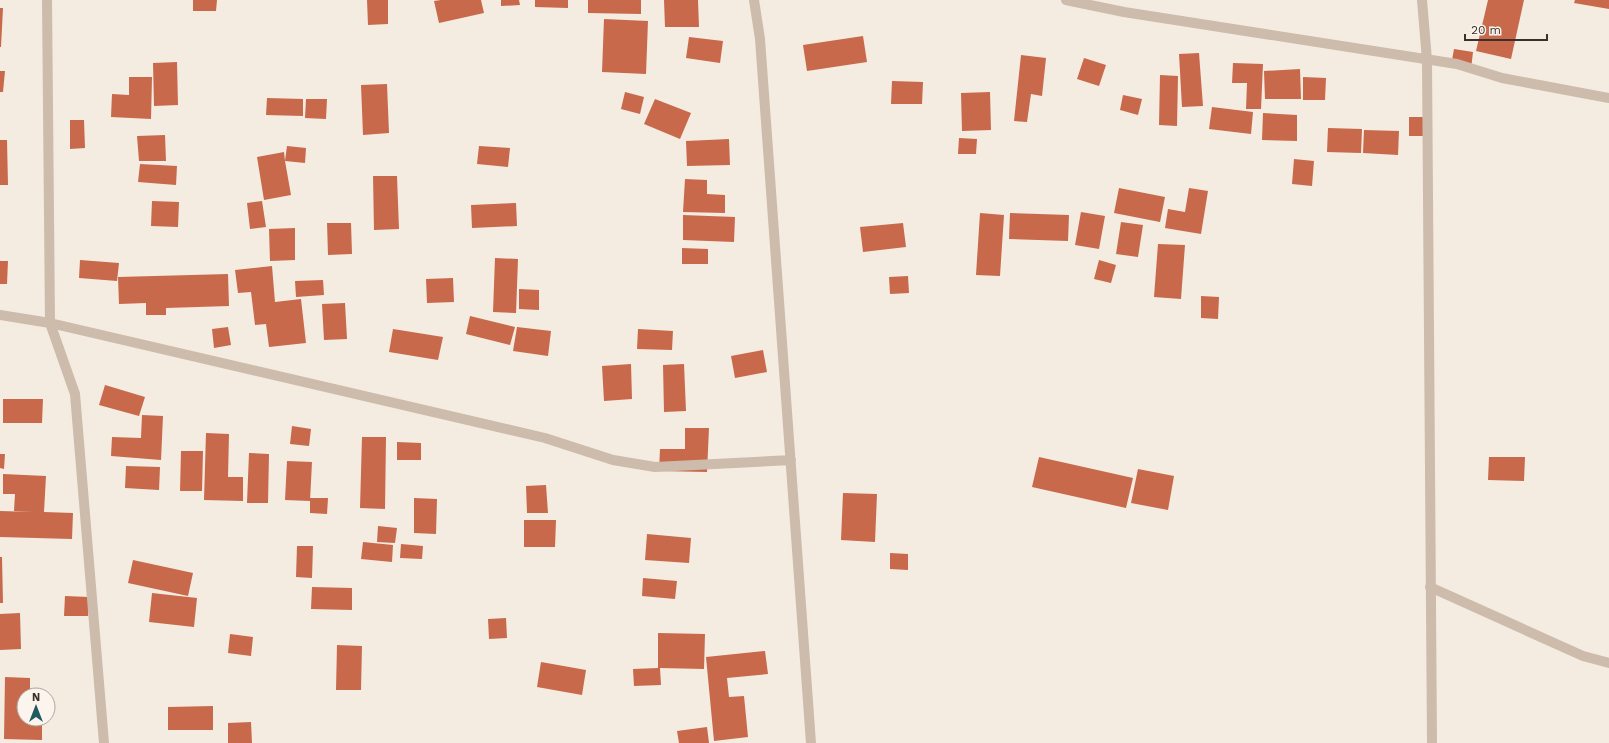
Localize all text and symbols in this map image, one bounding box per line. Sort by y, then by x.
scale bar [1465,16,1547,42]
text: 20 m [1471,23,1501,37]
north arrow [16,687,56,727]
text: N [32,691,40,704]

